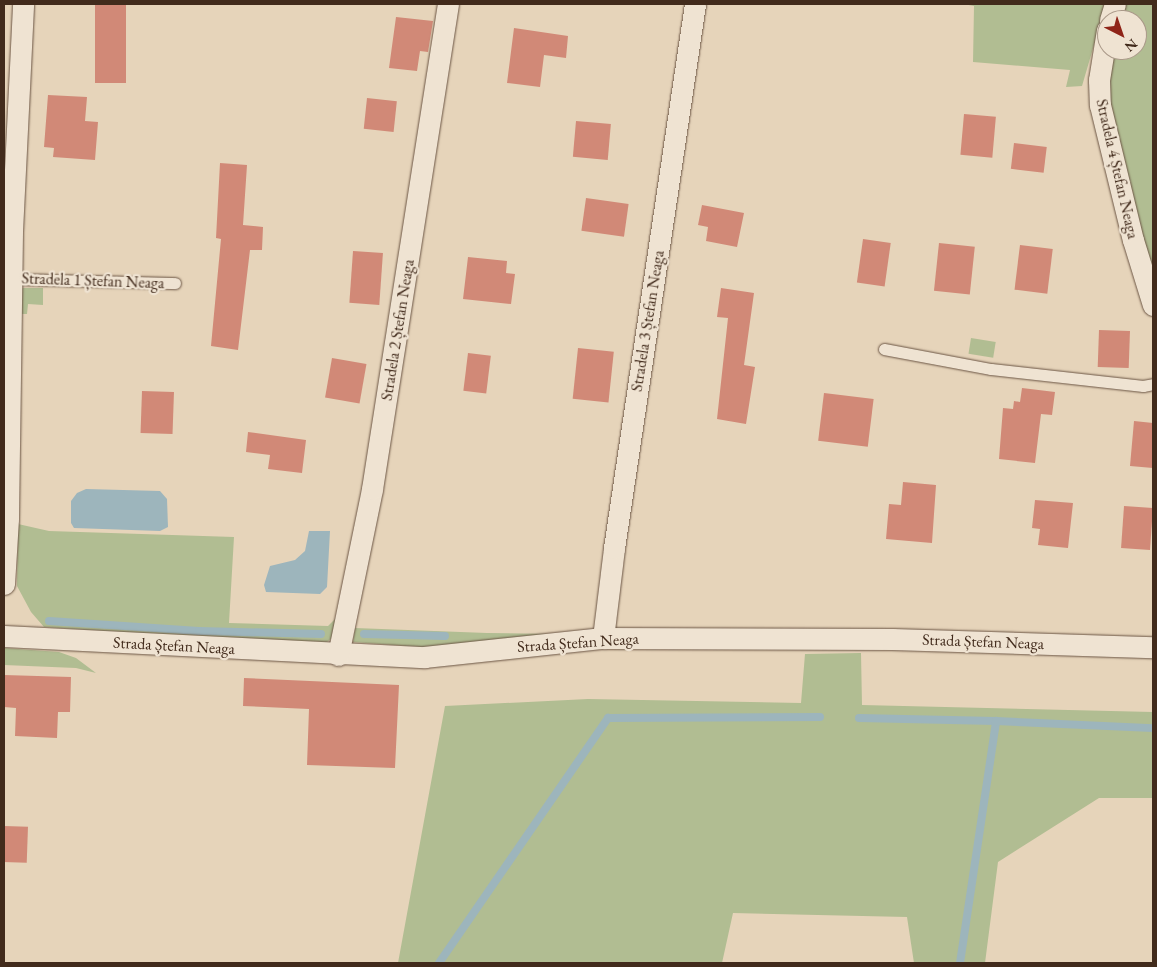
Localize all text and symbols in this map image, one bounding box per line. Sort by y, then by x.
north arrow [1097,10,1147,60]
text: N [1121,35,1141,56]
street label: Stradela 4 Ștefan Neaga [1092,97,1142,241]
street label: Stradela 3 Ștefan Neaga [627,249,669,393]
street label: Stradela 2 Ștefan Neaga [377,258,419,402]
street label: Stradela 1 Ștefan Neaga [21,269,165,293]
street label: Strada Ștefan Neaga [517,629,639,657]
street label: Strada Ștefan Neaga [922,630,1044,654]
street label: Strada Ștefan Neaga [113,633,235,659]

